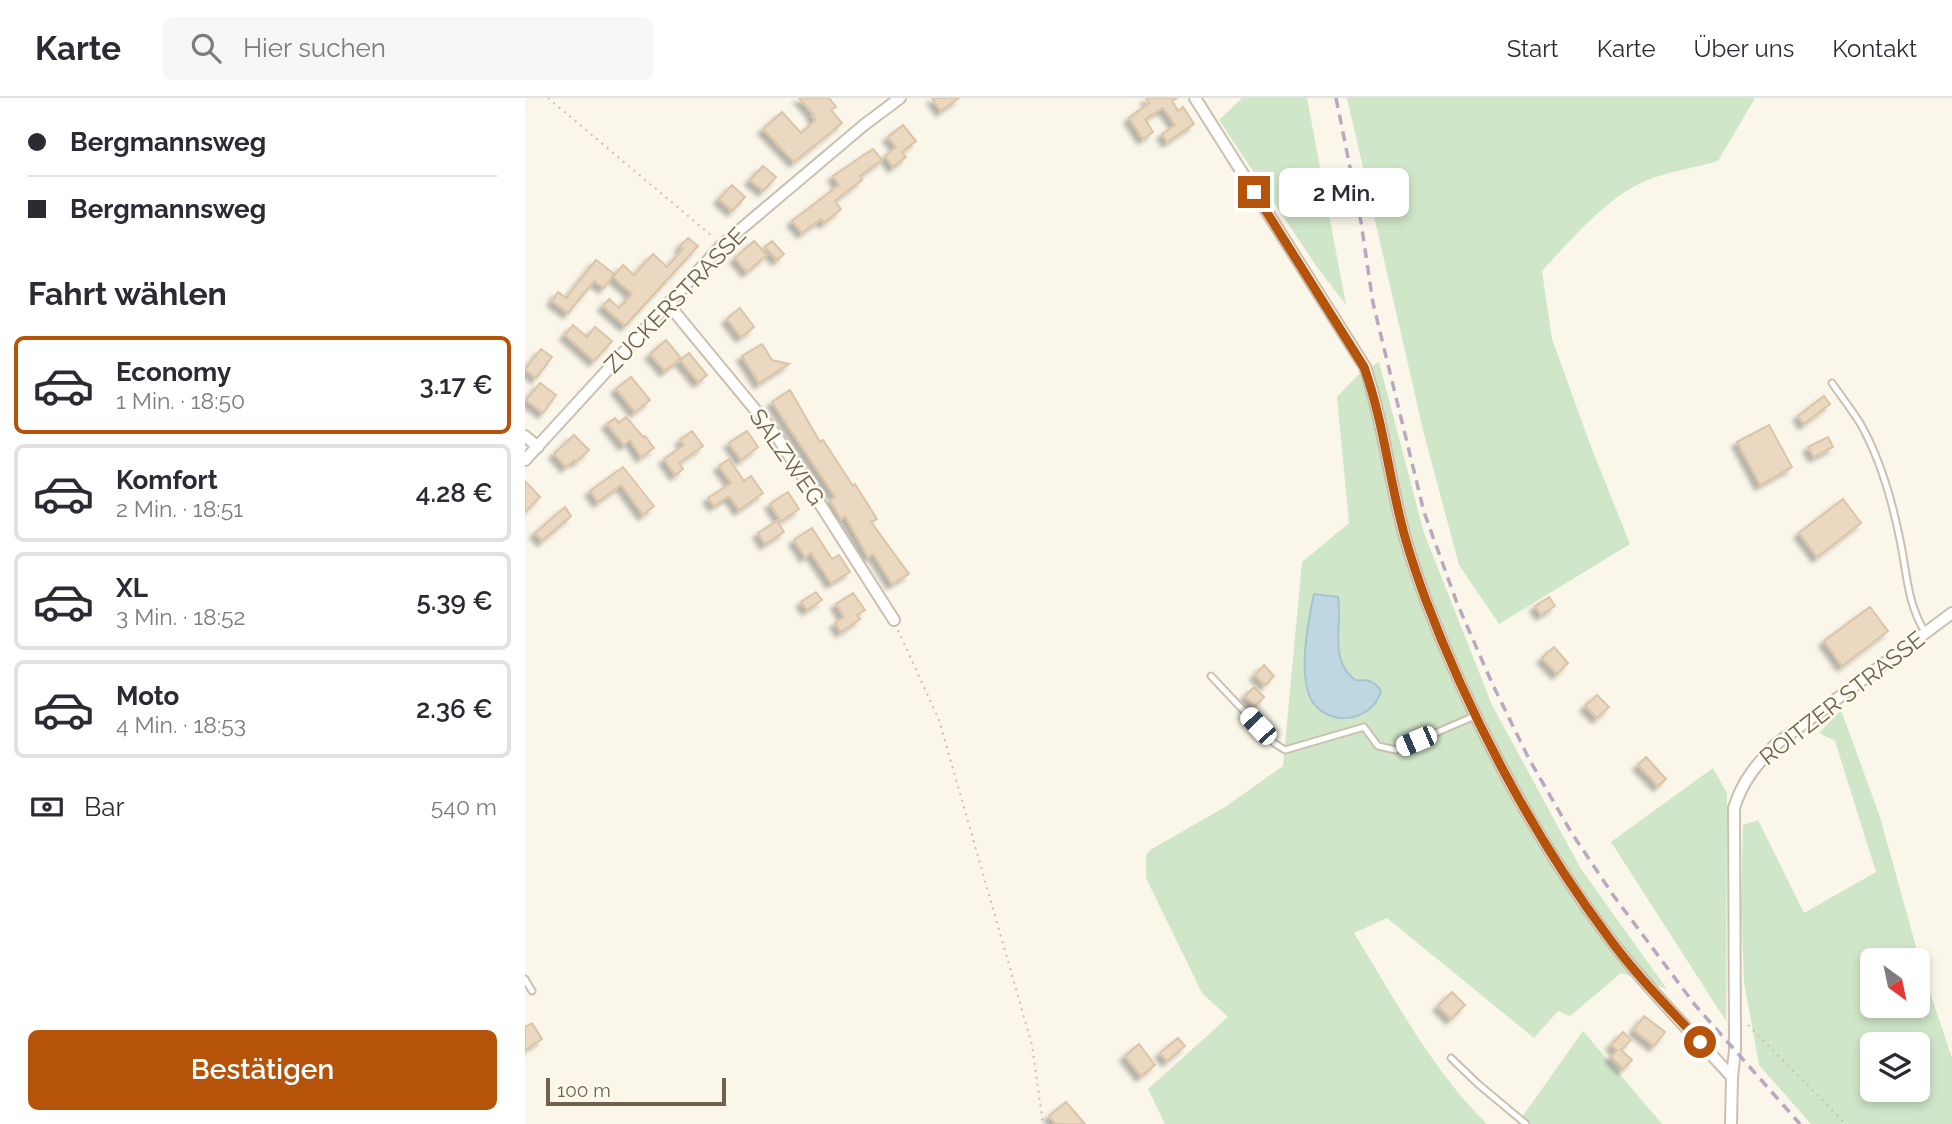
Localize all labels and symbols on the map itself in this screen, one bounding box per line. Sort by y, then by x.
callout: 2 Min. [1279,168,1408,217]
route end [1238,176,1270,208]
street label: ZUCKERSTRASSE [598,221,751,378]
street label: SALZWEG [744,403,830,510]
street label: ROITZER STRASSE [1754,625,1929,770]
car [1236,703,1281,749]
car [1393,723,1440,759]
north arrow [1860,948,1930,1018]
route start [1684,1026,1716,1058]
scale bar [546,1075,726,1107]

